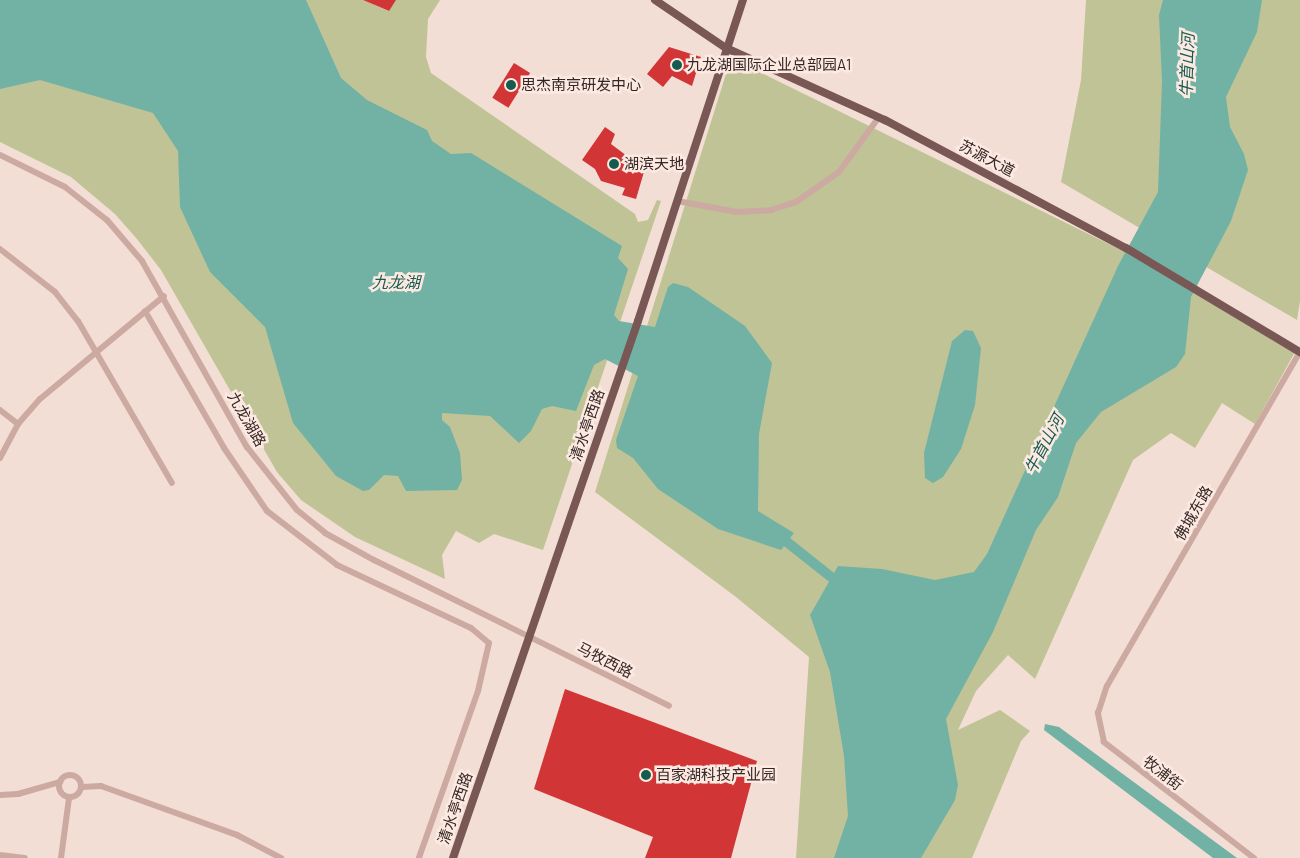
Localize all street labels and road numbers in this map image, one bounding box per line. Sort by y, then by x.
street label: 苏源大道 [956,136,1018,180]
street label: 清水亭西路 [566,387,608,463]
street label: 九龙湖路 [224,389,270,449]
street label: 佛城东路 [1170,483,1216,543]
street label: 马牧西路 [574,638,636,682]
street label: 牧浦街 [1140,752,1186,794]
street label: 清水亭西路 [434,770,476,846]

